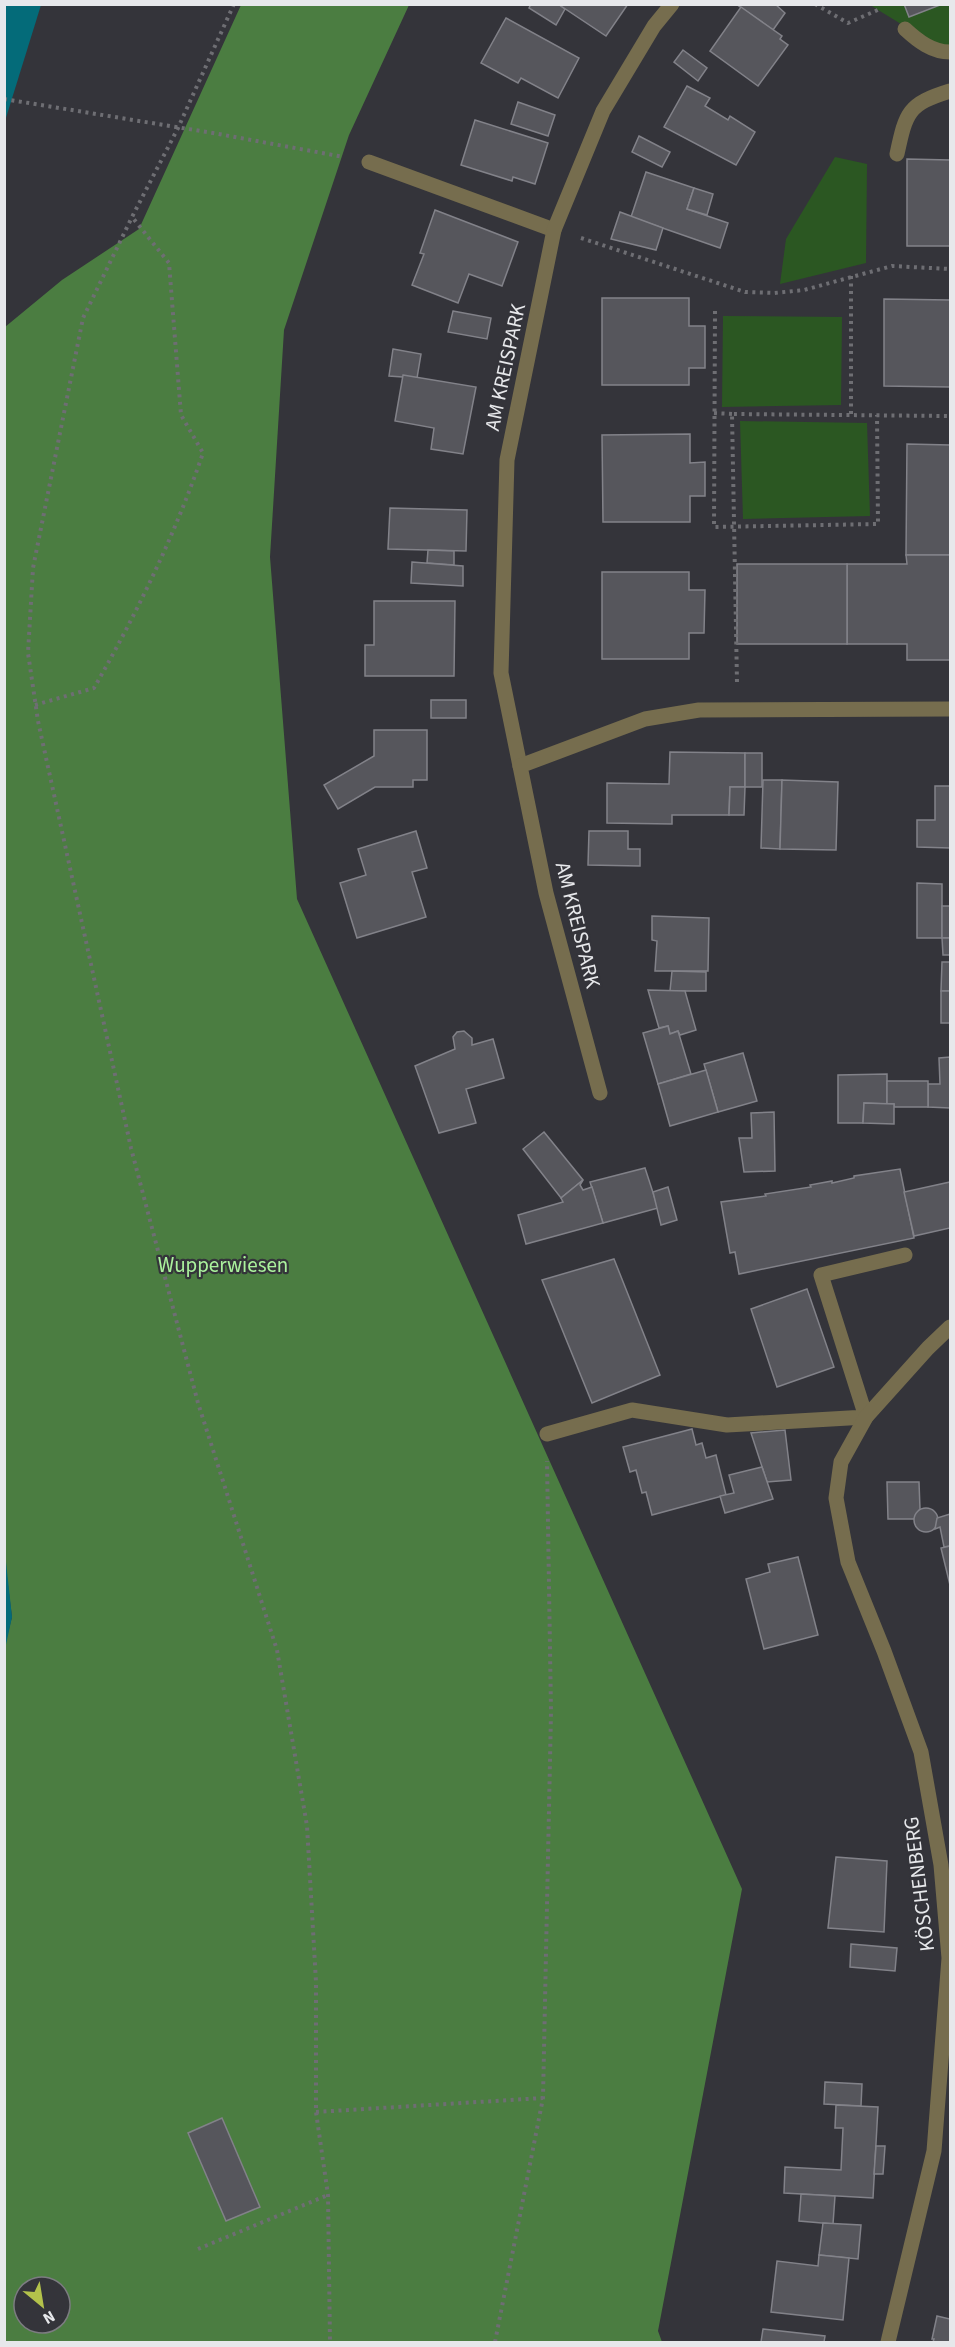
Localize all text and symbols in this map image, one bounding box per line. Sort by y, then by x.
street label: AM KREISPARK [477,300,533,433]
street label: AM KREISPARK [548,859,608,992]
park label: Wupperwiesen [158,1250,288,1280]
street label: KÖSCHENBERG [896,1815,942,1953]
north arrow [12,2275,72,2335]
text: N [39,2305,59,2329]

